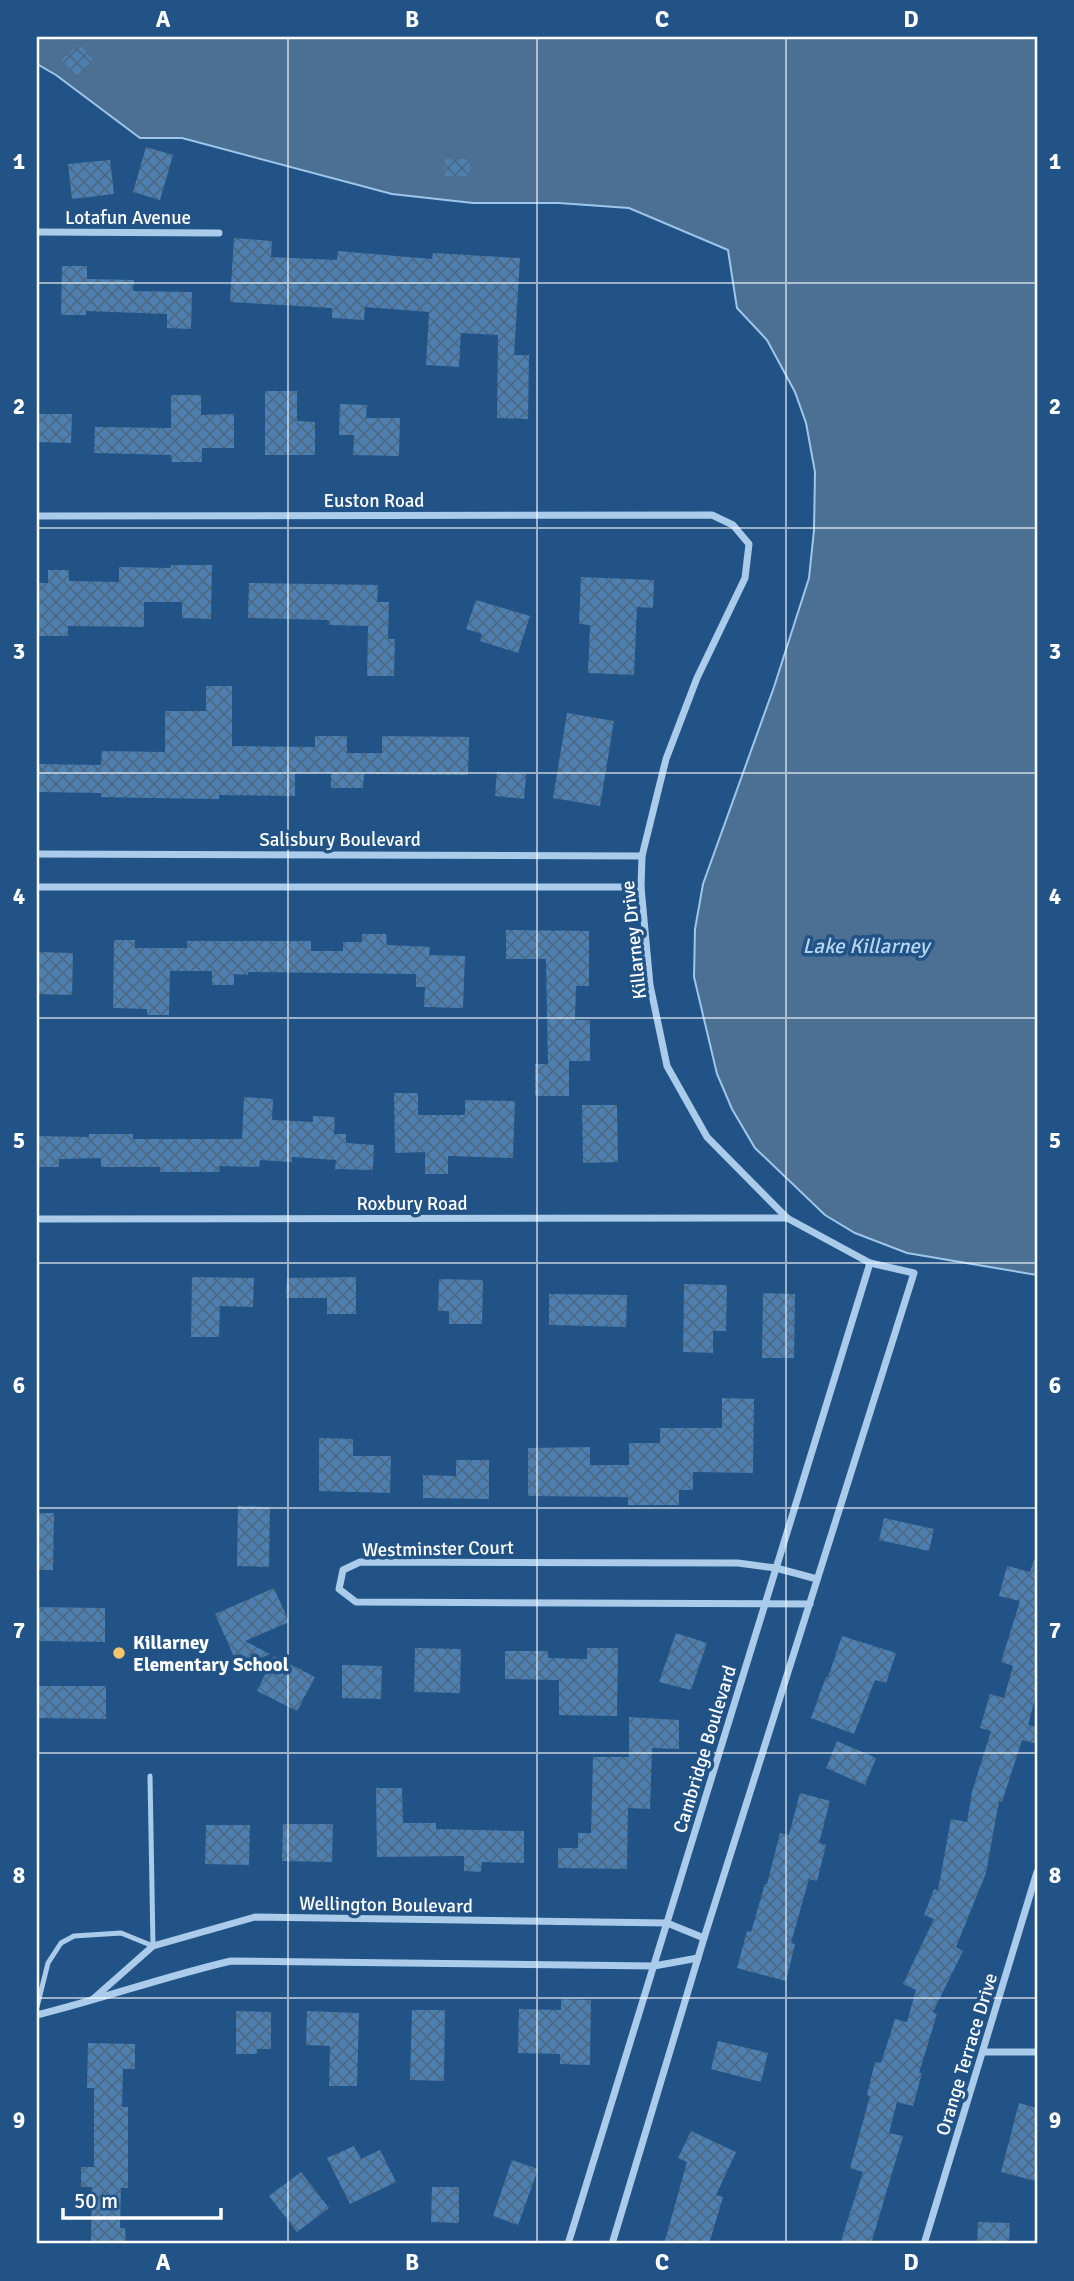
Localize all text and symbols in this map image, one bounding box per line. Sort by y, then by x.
text: A [156,5,171,34]
text: B [405,5,419,34]
text: C [655,5,669,34]
text: D [903,5,919,34]
text: 1 [13,147,25,176]
text: 1 [1049,147,1061,176]
street label: Lotafun Avenue [65,206,191,230]
text: 2 [13,392,25,421]
text: 2 [1049,392,1061,421]
street label: Euston Road [324,489,424,513]
text: 3 [13,637,25,666]
text: 3 [1049,637,1061,666]
street label: Salisbury Boulevard [259,828,421,852]
street label: Killarney Drive [616,879,652,1000]
text: 4 [13,882,25,911]
text: 4 [1049,882,1061,911]
water label: Lake Killarney [803,933,933,959]
text: 5 [13,1126,25,1155]
text: 5 [1049,1126,1061,1155]
street label: Roxbury Road [356,1192,468,1216]
text: 6 [13,1371,25,1400]
text: 6 [1049,1371,1061,1400]
street label: Westminster Court [362,1536,514,1562]
text: 7 [13,1616,25,1645]
text: 7 [1049,1616,1061,1645]
place label: Killarney Elementary School [133,1631,289,1677]
marker: Killarney Elementary School [111,1645,127,1661]
street label: Cambridge Boulevard [668,1663,742,1836]
text: 8 [13,1861,25,1890]
text: 8 [1049,1861,1061,1890]
street label: Wellington Boulevard [299,1891,473,1919]
street label: Orange Terrace Drive [931,1970,1003,2139]
text: 9 [13,2106,25,2135]
text: 9 [1049,2106,1061,2135]
scale bar [63,2176,220,2220]
text: 50 m [74,2188,118,2214]
text: A [156,2248,171,2277]
text: B [405,2248,419,2277]
text: C [655,2248,669,2277]
text: D [903,2248,919,2277]

